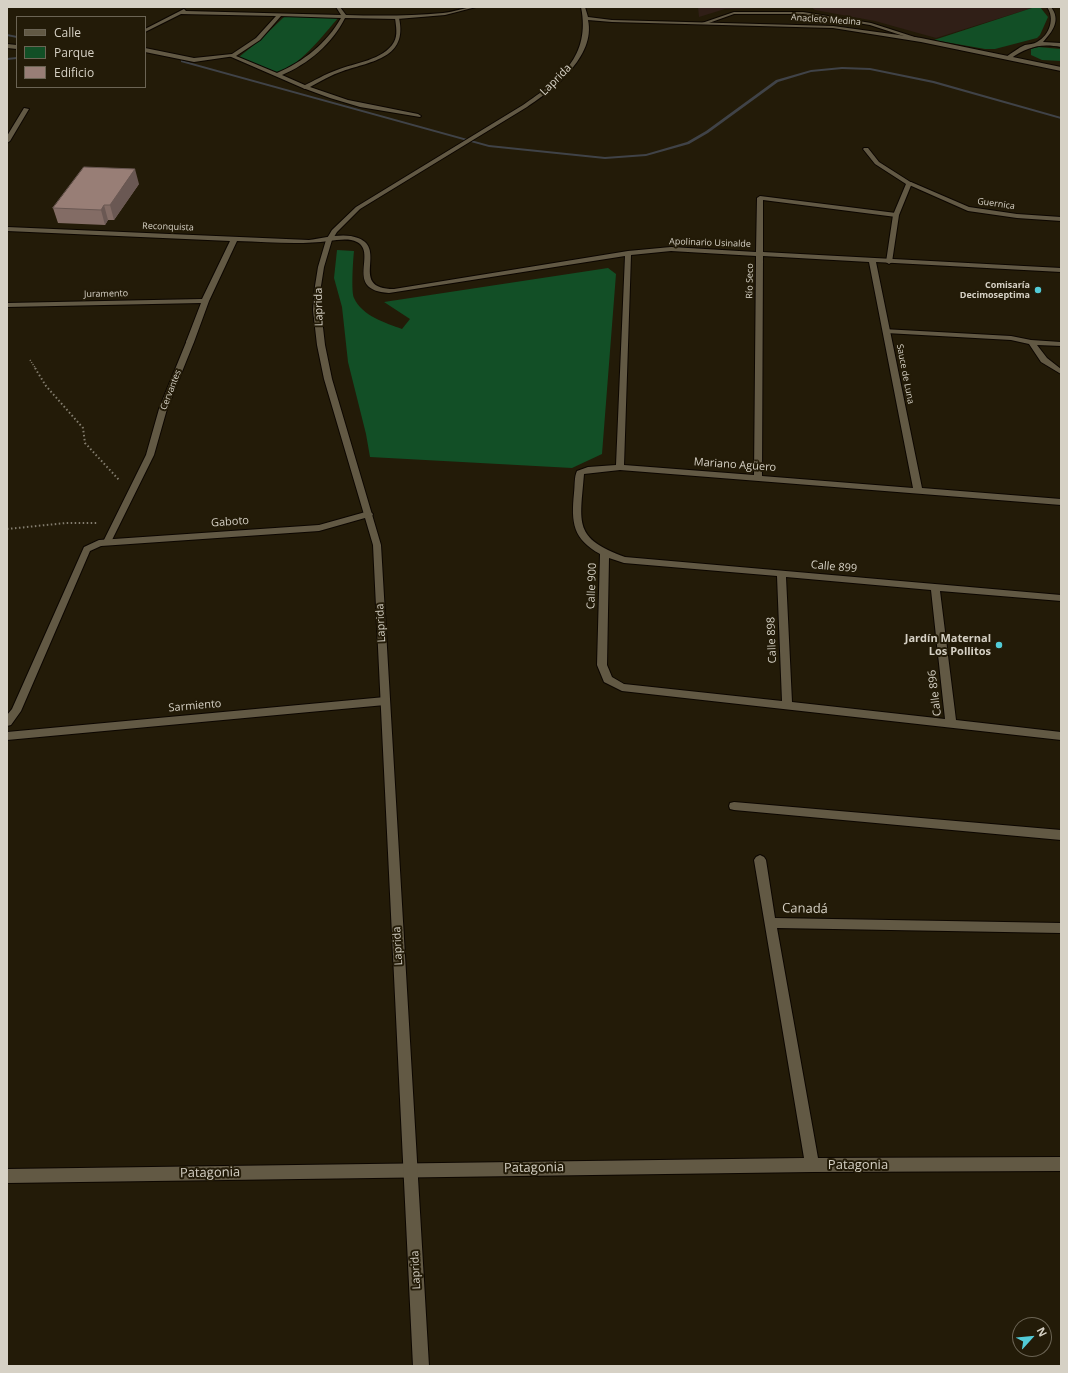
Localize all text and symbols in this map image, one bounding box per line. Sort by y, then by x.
street label: Anacleto Medina [791,12,861,28]
legend [16,16,146,88]
text: Calle [54,24,81,41]
text: Parque [54,44,94,61]
street label: Laprida [538,62,574,98]
text: Edificio [54,64,94,81]
street label: Guernica [976,196,1016,212]
street label: Reconquista [142,221,194,233]
street label: Apolinario Usinalde [669,236,751,250]
street label: Río Seco [744,263,756,299]
place label: Comisaría Decimoseptima [960,280,1030,301]
marker: Comisaría Decimoseptima [1033,285,1043,295]
street label: Juramento [84,288,128,300]
street label: Laprida [312,288,326,326]
street label: Sauce de Luna [894,343,916,405]
street label: Cervantes [158,368,184,412]
street label: Mariano Agüero [693,456,777,474]
street label: Gaboto [211,514,249,530]
street label: Calle 899 [810,558,858,576]
street label: Calle 900 [585,563,599,609]
street label: Laprida [373,603,389,643]
street label: Calle 898 [765,617,779,663]
place label: Jardín Maternal Los Pollitos [905,632,991,658]
marker: Jardín Maternal Los Pollitos [994,640,1004,650]
street label: Calle 896 [926,669,944,717]
street label: Sarmiento [168,697,222,715]
street label: Canadá [782,901,828,917]
street label: Laprida [390,926,406,966]
street label: Patagonia [828,1157,888,1173]
street label: Patagonia [504,1160,564,1176]
street label: Patagonia [180,1165,240,1181]
street label: Laprida [408,1250,424,1290]
north arrow [1012,1317,1052,1357]
text: N [1034,1324,1051,1339]

